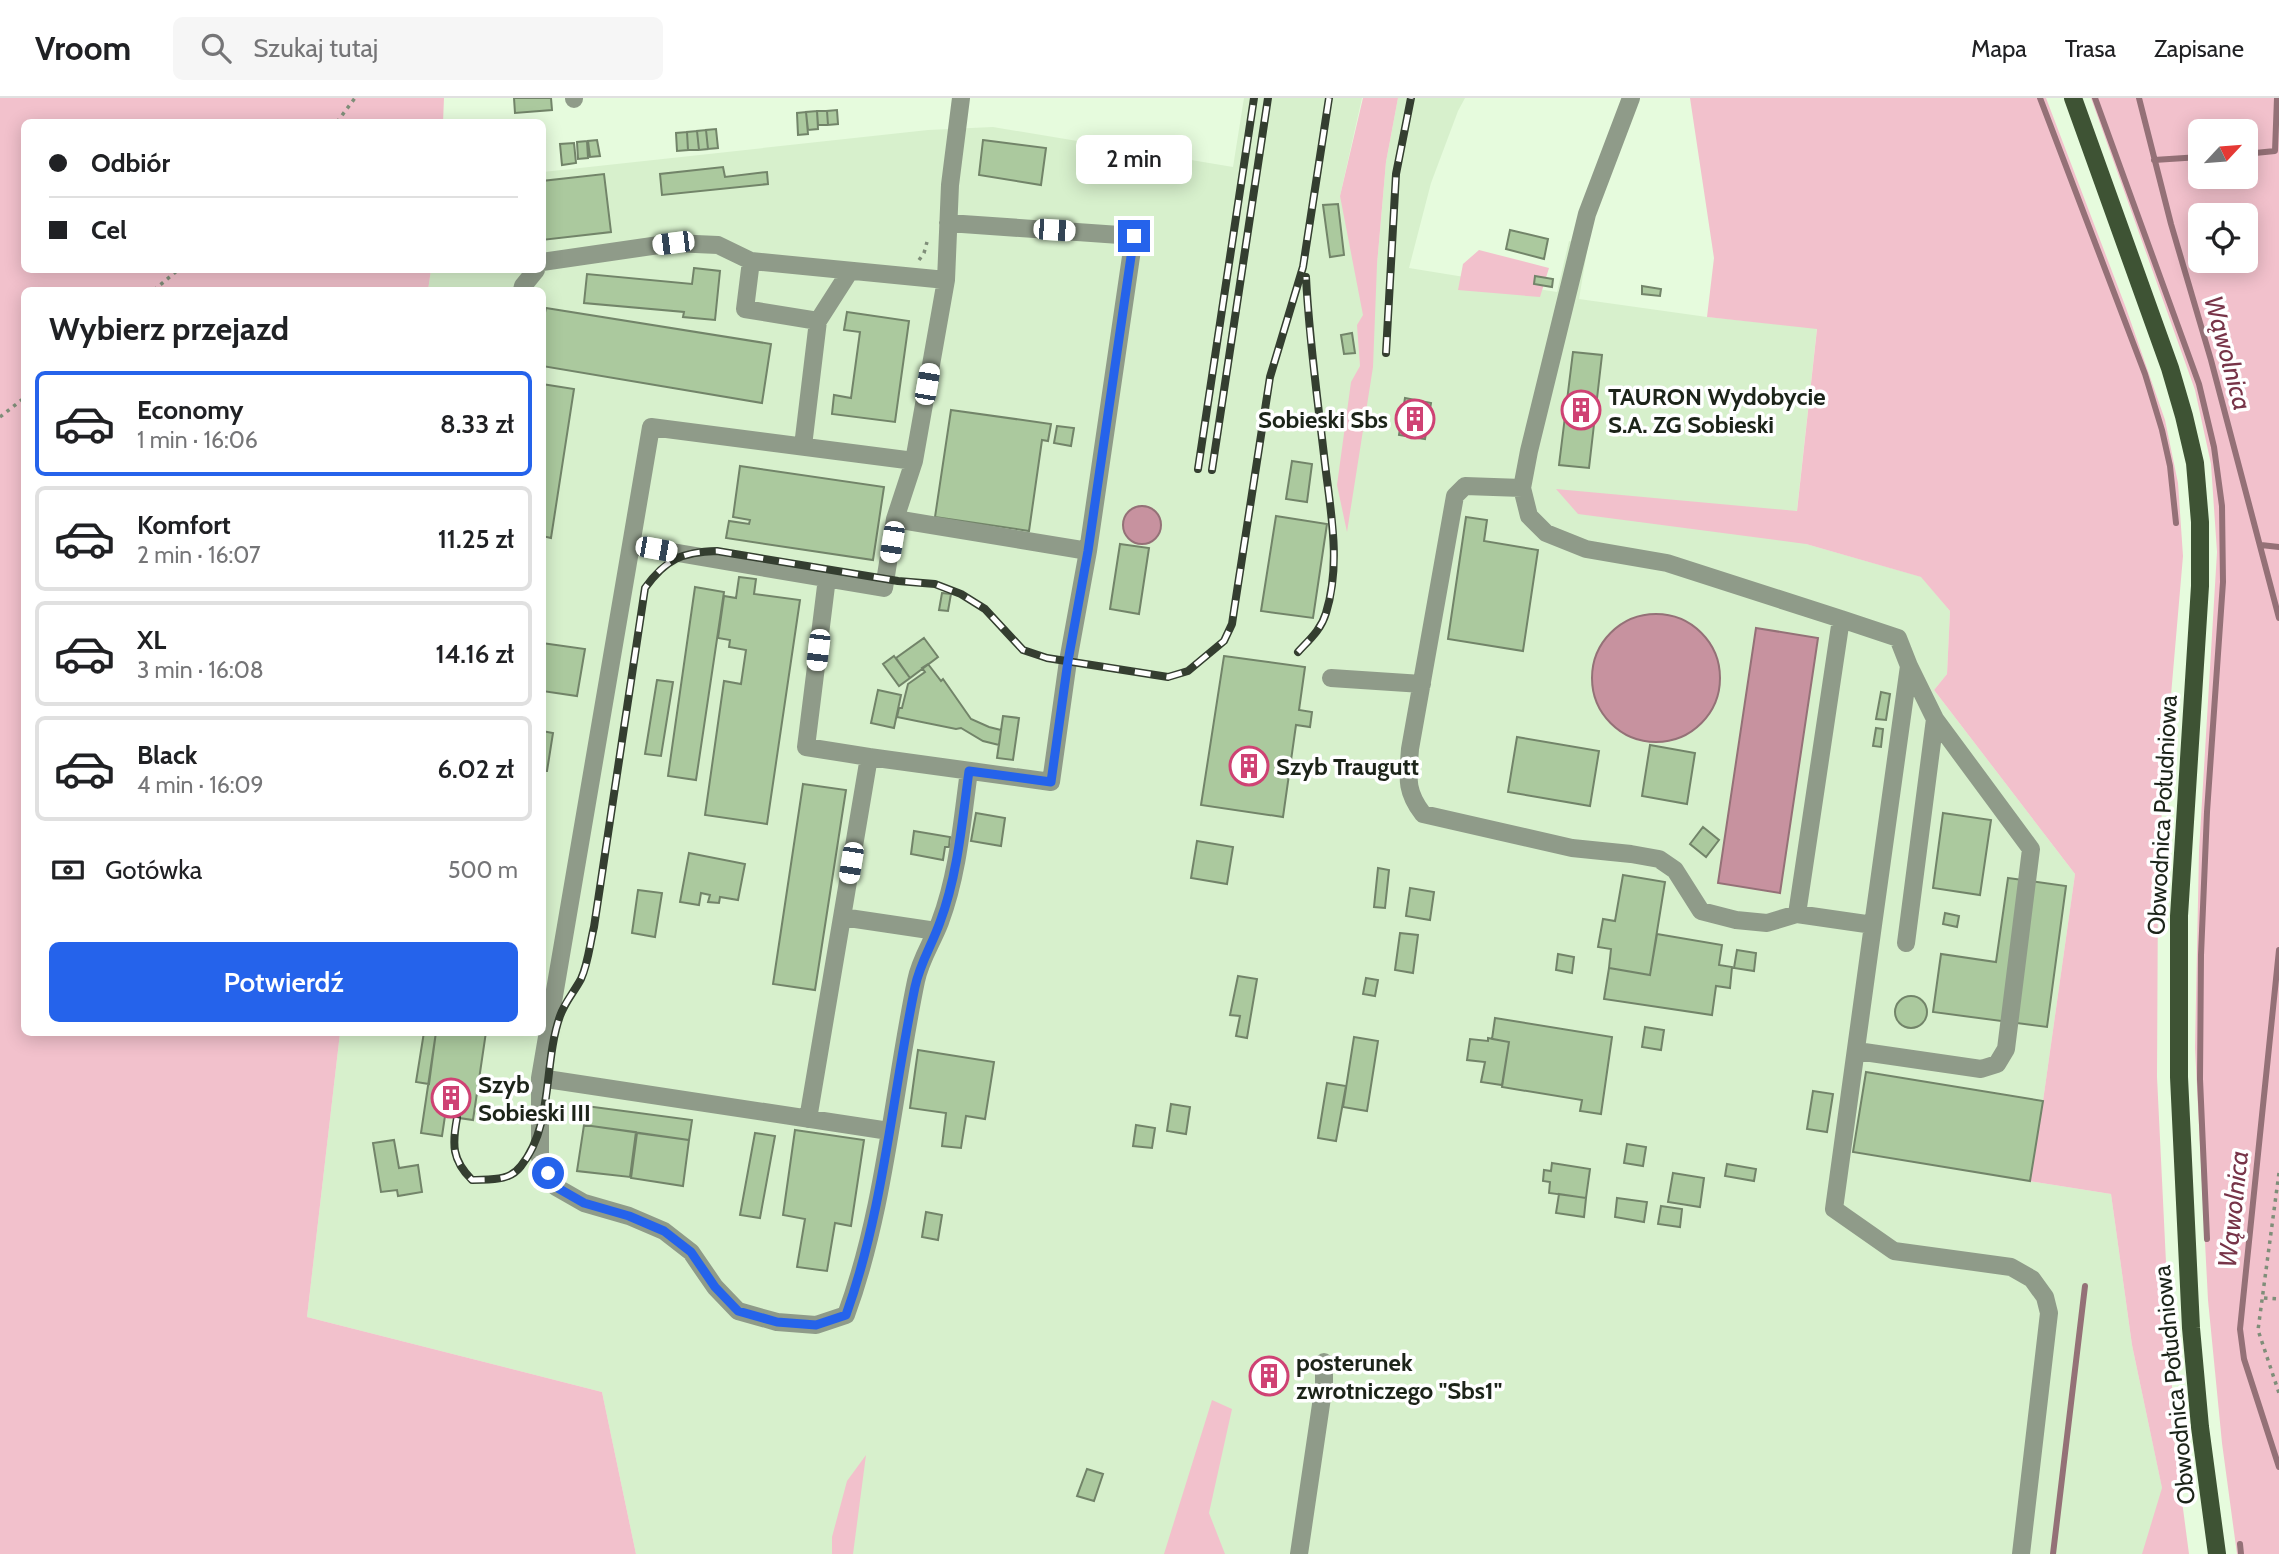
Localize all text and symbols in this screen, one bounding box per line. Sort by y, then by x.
search box [173,17,663,80]
text: Vroom [35,28,131,68]
icon: search [197,29,235,67]
text: Szukaj tutaj [253,32,378,64]
text: Mapa [1971,34,2027,63]
text: Trasa [2065,34,2116,63]
text: Zapisane [2154,34,2244,63]
north arrow [2188,119,2258,189]
map controls [2188,119,2258,273]
callout: 2 min [1076,135,1192,184]
text: 2 min [1106,145,1162,173]
text: Odbiór [91,147,170,179]
button: locate [2188,203,2258,273]
text: Cel [91,214,127,246]
car [1033,218,1076,242]
route end [1118,220,1150,252]
car [651,230,696,256]
water label: Wąwolnica [2197,292,2259,414]
text: Wybierz przejazd [49,309,289,348]
car [914,361,941,407]
place label: TAURON Wydobycie S.A. ZG Sobieski [1608,382,1826,439]
building icon: TAURON Wydobycie S.A. ZG Sobieski [1560,389,1602,431]
icon: car [53,392,116,455]
text: Economy [137,394,243,426]
building icon: Sobieski Sbs [1394,398,1436,440]
place label: Sobieski Sbs [1258,405,1388,434]
text: 8.33 zł [440,408,514,440]
text: 1 min · 16:06 [137,426,258,454]
icon: car [53,507,116,570]
text: Komfort [137,509,231,541]
car [879,520,906,564]
text: 11.25 zł [438,523,514,555]
car [634,535,679,563]
text: 2 min · 16:07 [137,541,261,569]
icon: car [53,622,116,685]
text: XL [137,624,166,656]
car [806,628,831,672]
text: 14.16 zł [436,638,514,670]
text: 3 min · 16:08 [137,656,264,684]
street label: Obwodnica Południowa [2141,694,2183,936]
icon: car [53,737,116,800]
text: Black [137,739,197,771]
building icon: Szyb Traugutt [1228,745,1270,787]
place label: Szyb Traugutt [1276,752,1419,781]
text: 6.02 zł [437,753,514,785]
text: 4 min · 16:09 [137,771,264,799]
car [838,841,865,885]
icon: cash [49,851,87,889]
text: Gotówka [105,854,202,886]
text: 500 m [448,856,518,884]
button: Potwierdź [49,942,518,1022]
place label: Szyb Sobieski III [478,1070,591,1127]
building icon: Szyb Sobieski III [430,1077,472,1119]
water label: Wąwolnica [2211,1149,2255,1269]
route start [532,1157,564,1189]
street label: Obwodnica Południowa [2147,1264,2201,1506]
place label: posterunek zwrotniczego "Sbs1" [1296,1348,1502,1405]
building icon: posterunek zwrotniczego "Sbs1" [1248,1355,1290,1397]

